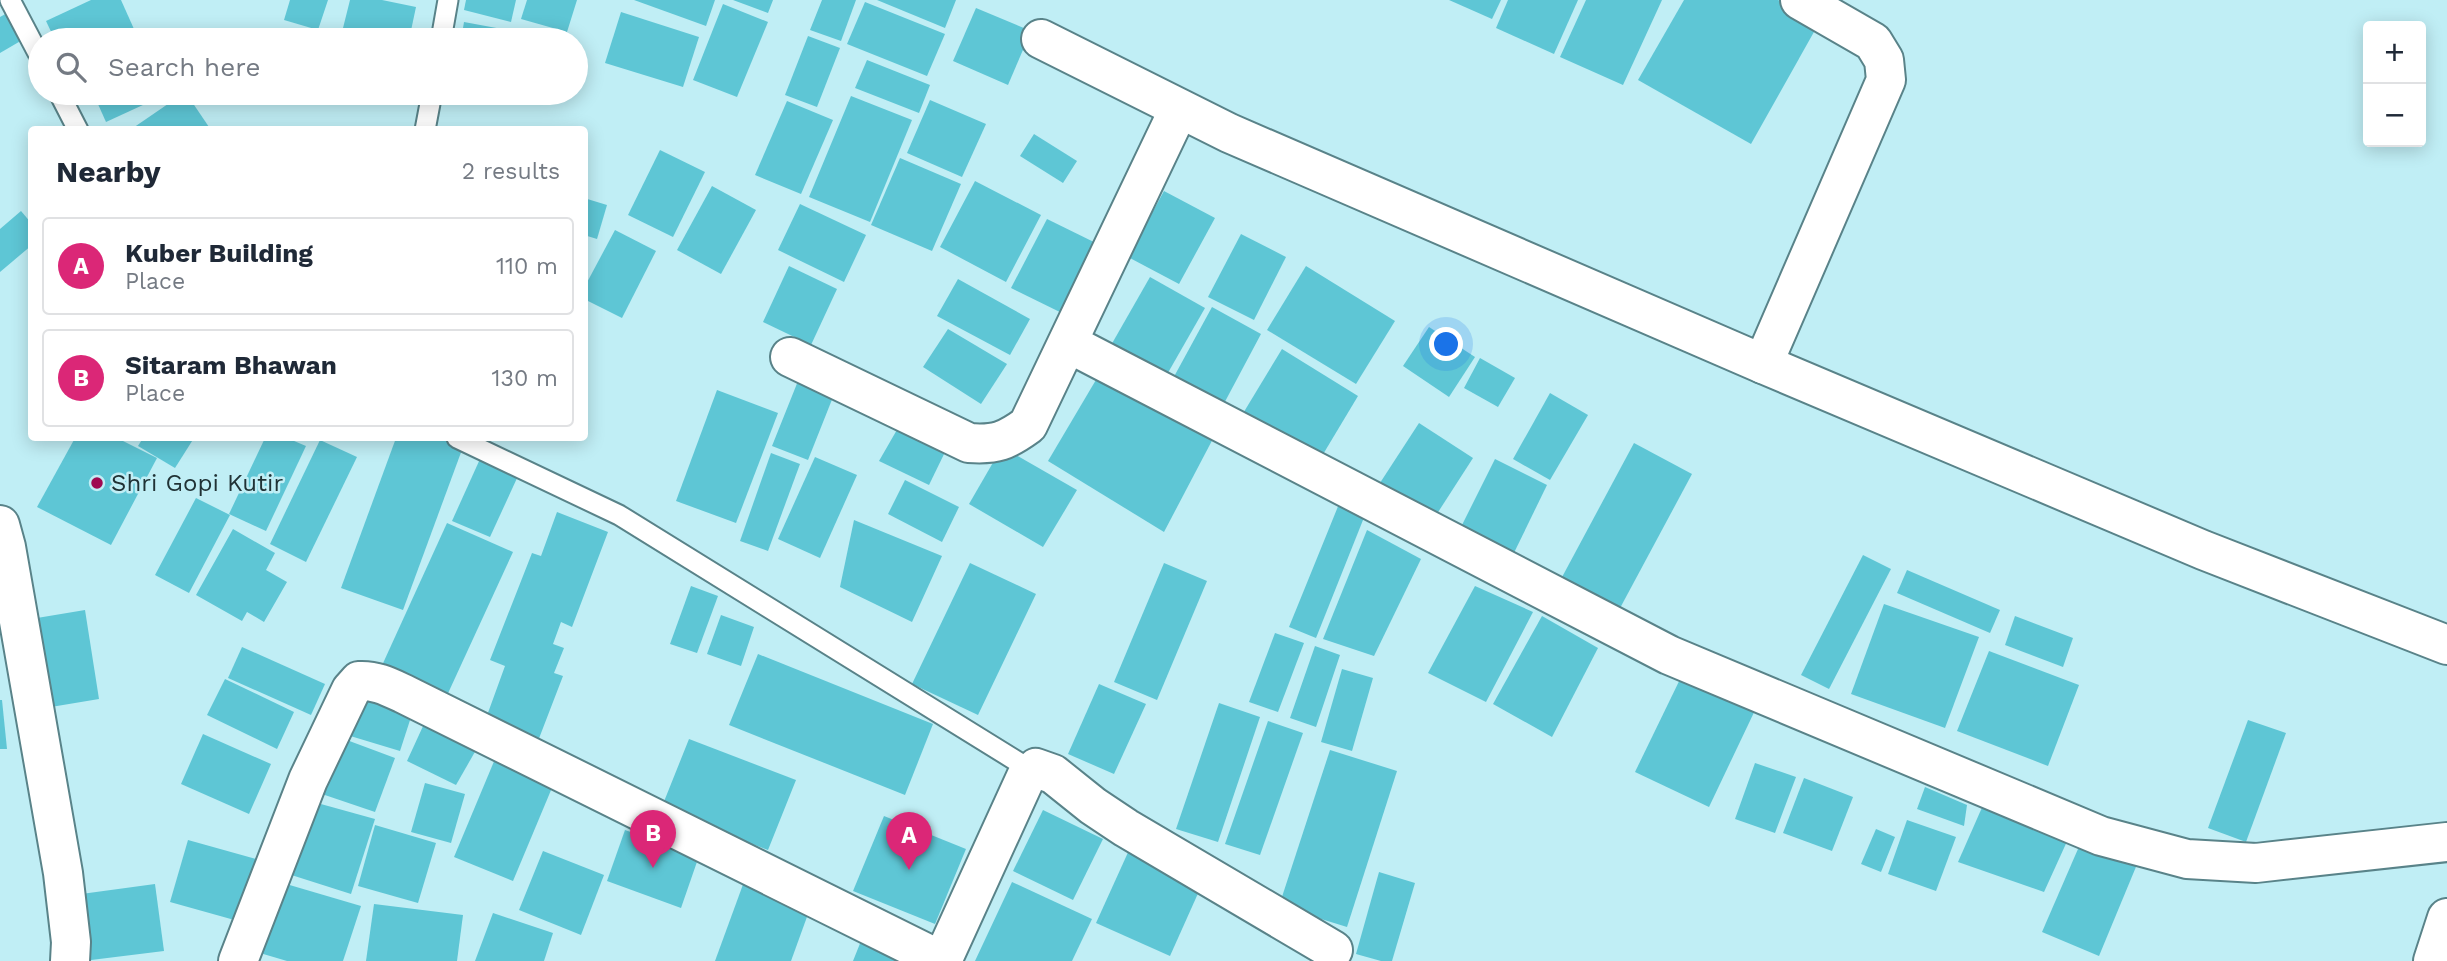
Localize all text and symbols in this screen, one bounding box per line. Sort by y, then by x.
map controls [2363,21,2426,147]
button: + [2363,21,2426,84]
search box [28,28,588,105]
icon: search [52,48,90,86]
text: Search here [108,52,260,82]
button: − [2363,84,2426,147]
text: Nearby [56,154,161,189]
text: 2 results [462,158,560,185]
text: Kuber Building [125,238,313,268]
text: A [73,253,89,280]
text: 110 m [496,253,558,280]
text: Place [125,268,185,295]
your location [1429,327,1463,361]
text: Sitaram Bhawan [125,350,337,380]
text: B [73,365,89,392]
text: 130 m [492,365,558,392]
text: Place [125,380,185,407]
place label: Shri Gopi Kutir [111,469,283,497]
marker: Shri Gopi Kutir [89,475,105,491]
pin: B [630,810,676,868]
pin: A [886,812,932,870]

